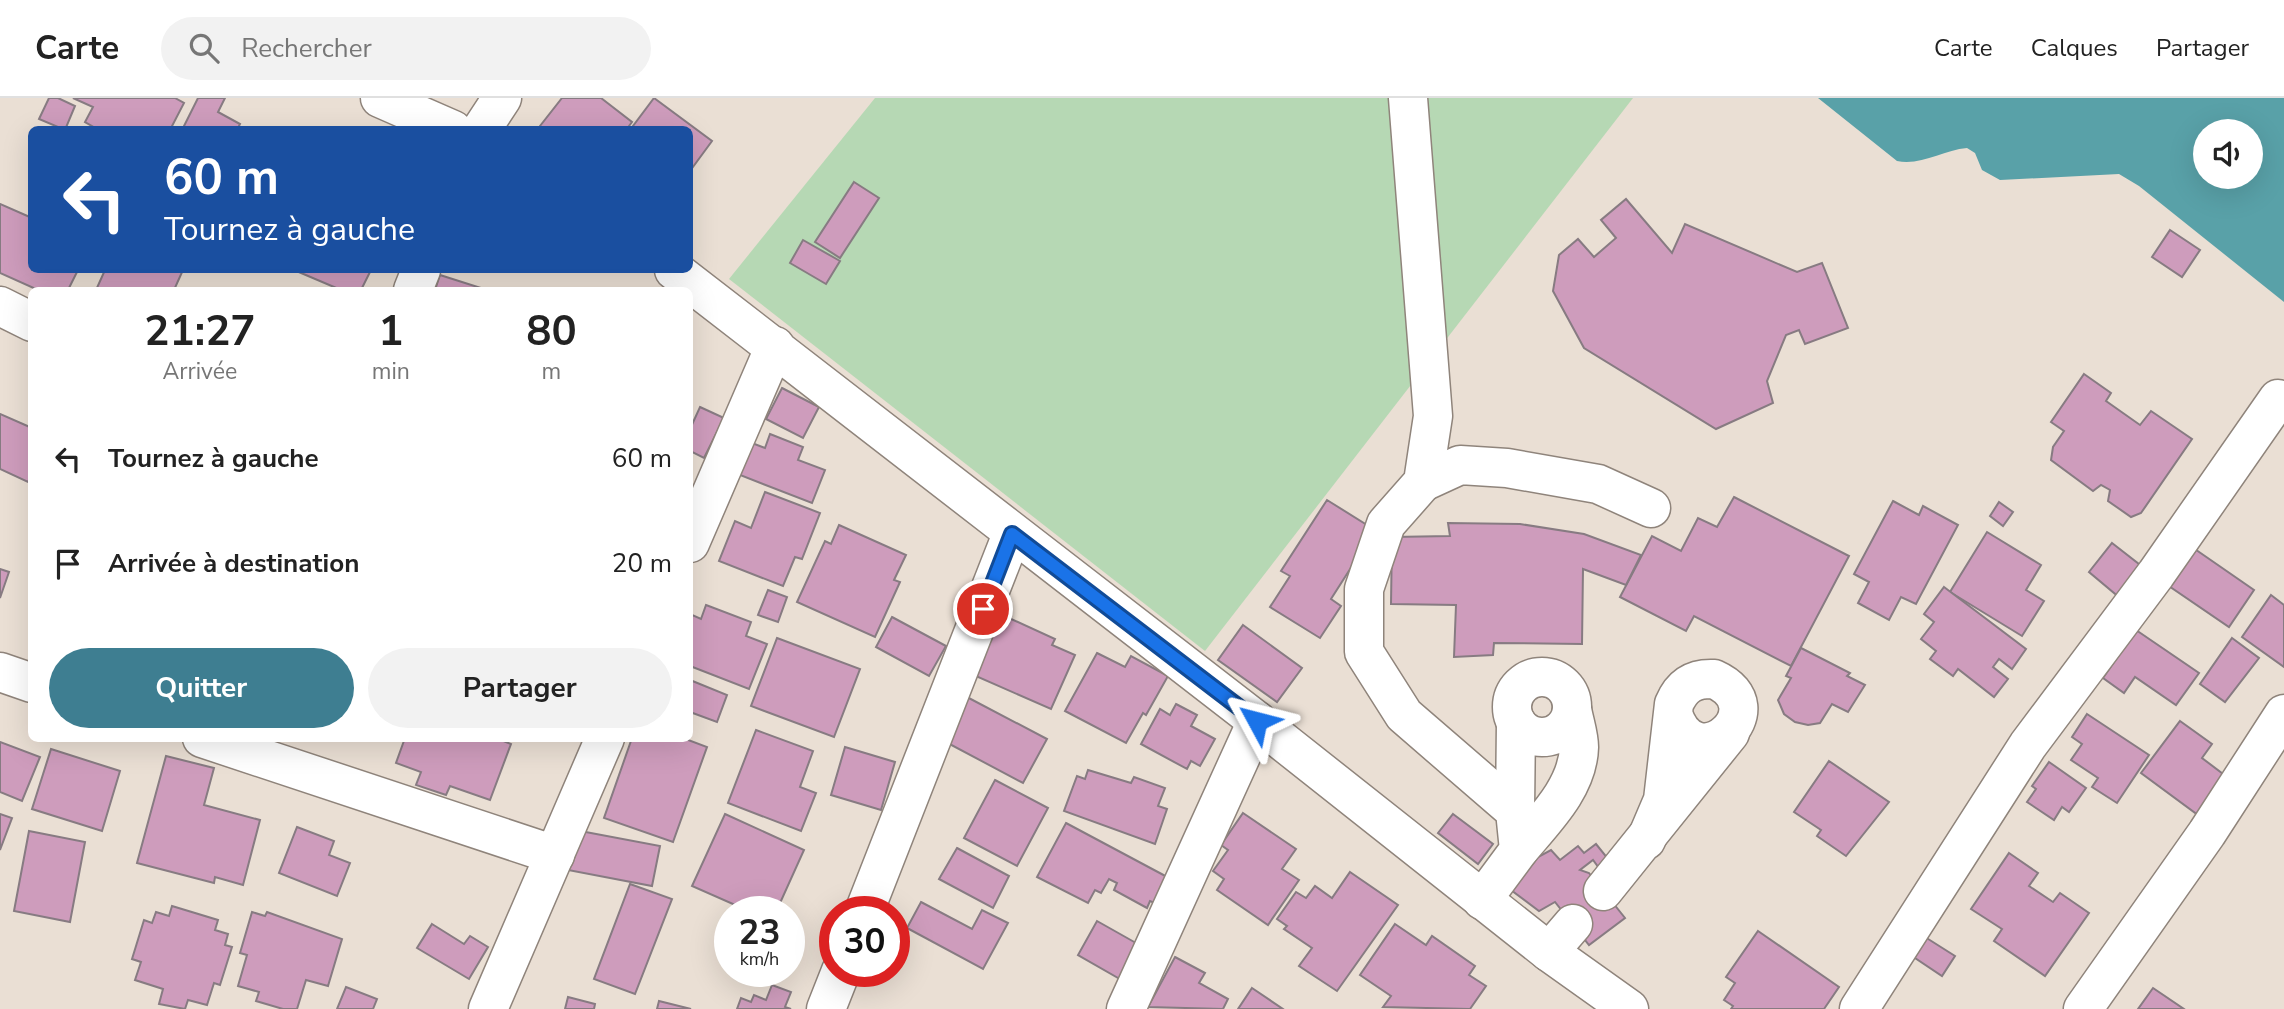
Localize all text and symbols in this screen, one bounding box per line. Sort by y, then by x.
search box [161,17,651,80]
text: Carte [35,26,119,71]
icon: search [185,29,223,67]
text: Rechercher [241,31,372,66]
text: Carte [1934,32,1993,64]
text: Calques [2031,32,2118,64]
text: Partager [2156,32,2249,64]
map controls [2193,119,2263,189]
button: sound [2193,119,2263,189]
text: 60 m [164,144,279,211]
icon: left [49,154,140,245]
text: Tournez à gauche [164,208,415,251]
text: 21:27 [144,303,256,360]
text: 1 [378,303,403,360]
text: 80 [526,303,577,360]
text: Arrivée [163,356,237,387]
text: min [372,356,410,387]
text: m [542,356,561,387]
icon: left [49,440,87,478]
text: Tournez à gauche [108,441,319,476]
text: 60 m [612,441,672,476]
icon: arrive [49,545,87,583]
text: Arrivée à destination [108,546,359,581]
text: 20 m [612,546,672,581]
pin [953,579,1013,639]
icon: arrive [964,590,1002,628]
button: Quitter [49,648,354,728]
button: Partager [368,648,672,728]
position arrow [1220,684,1294,758]
speed limit sign: 30 [819,896,910,987]
text: 23 [738,909,781,956]
text: km/h [740,947,779,971]

